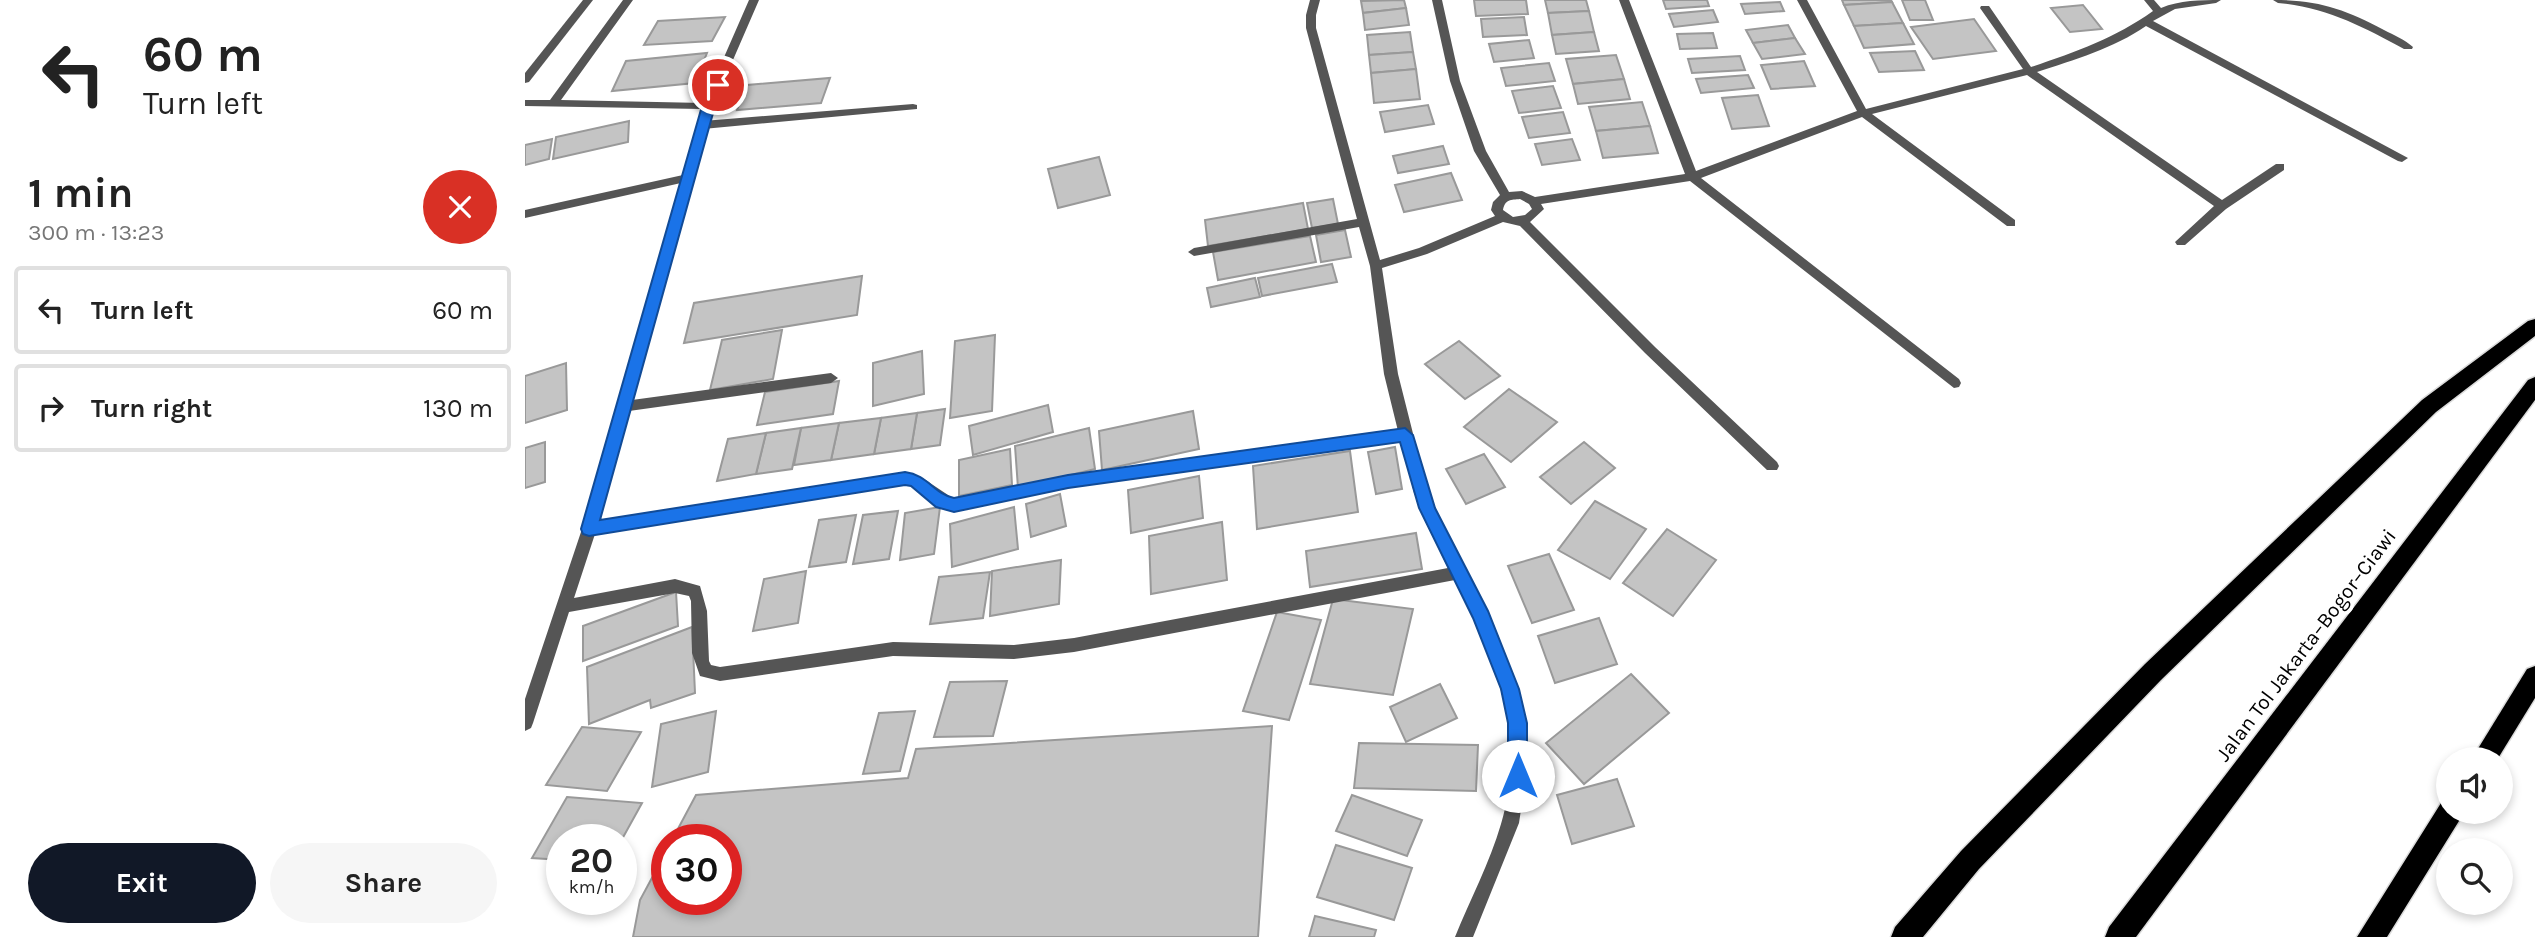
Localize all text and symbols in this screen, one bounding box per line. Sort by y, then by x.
text: 60 m [143,26,263,83]
icon: left [28,28,119,119]
pin [688,55,748,115]
icon: arrive [699,66,737,104]
text: Turn left [143,85,263,122]
text: 1 min [28,168,133,218]
button: close [423,170,497,244]
text: 300 m · 13:23 [28,219,164,246]
icon: left [32,291,70,329]
text: Turn left [91,295,193,326]
text: 60 m [432,295,493,326]
icon: right [32,389,70,427]
text: Turn right [91,393,212,424]
text: 130 m [423,393,493,424]
street label: Jalan Tol Jakarta–Bogor–Ciawi [2211,524,2401,766]
position arrow [1481,739,1555,813]
map controls [2436,747,2513,915]
button: sound [2436,747,2513,824]
speed limit sign: 30 [651,824,742,915]
button: search [2436,838,2513,915]
text: 20 [570,840,613,881]
button: Exit [28,843,256,923]
button: Share [270,843,497,923]
text: km/h [569,876,614,898]

